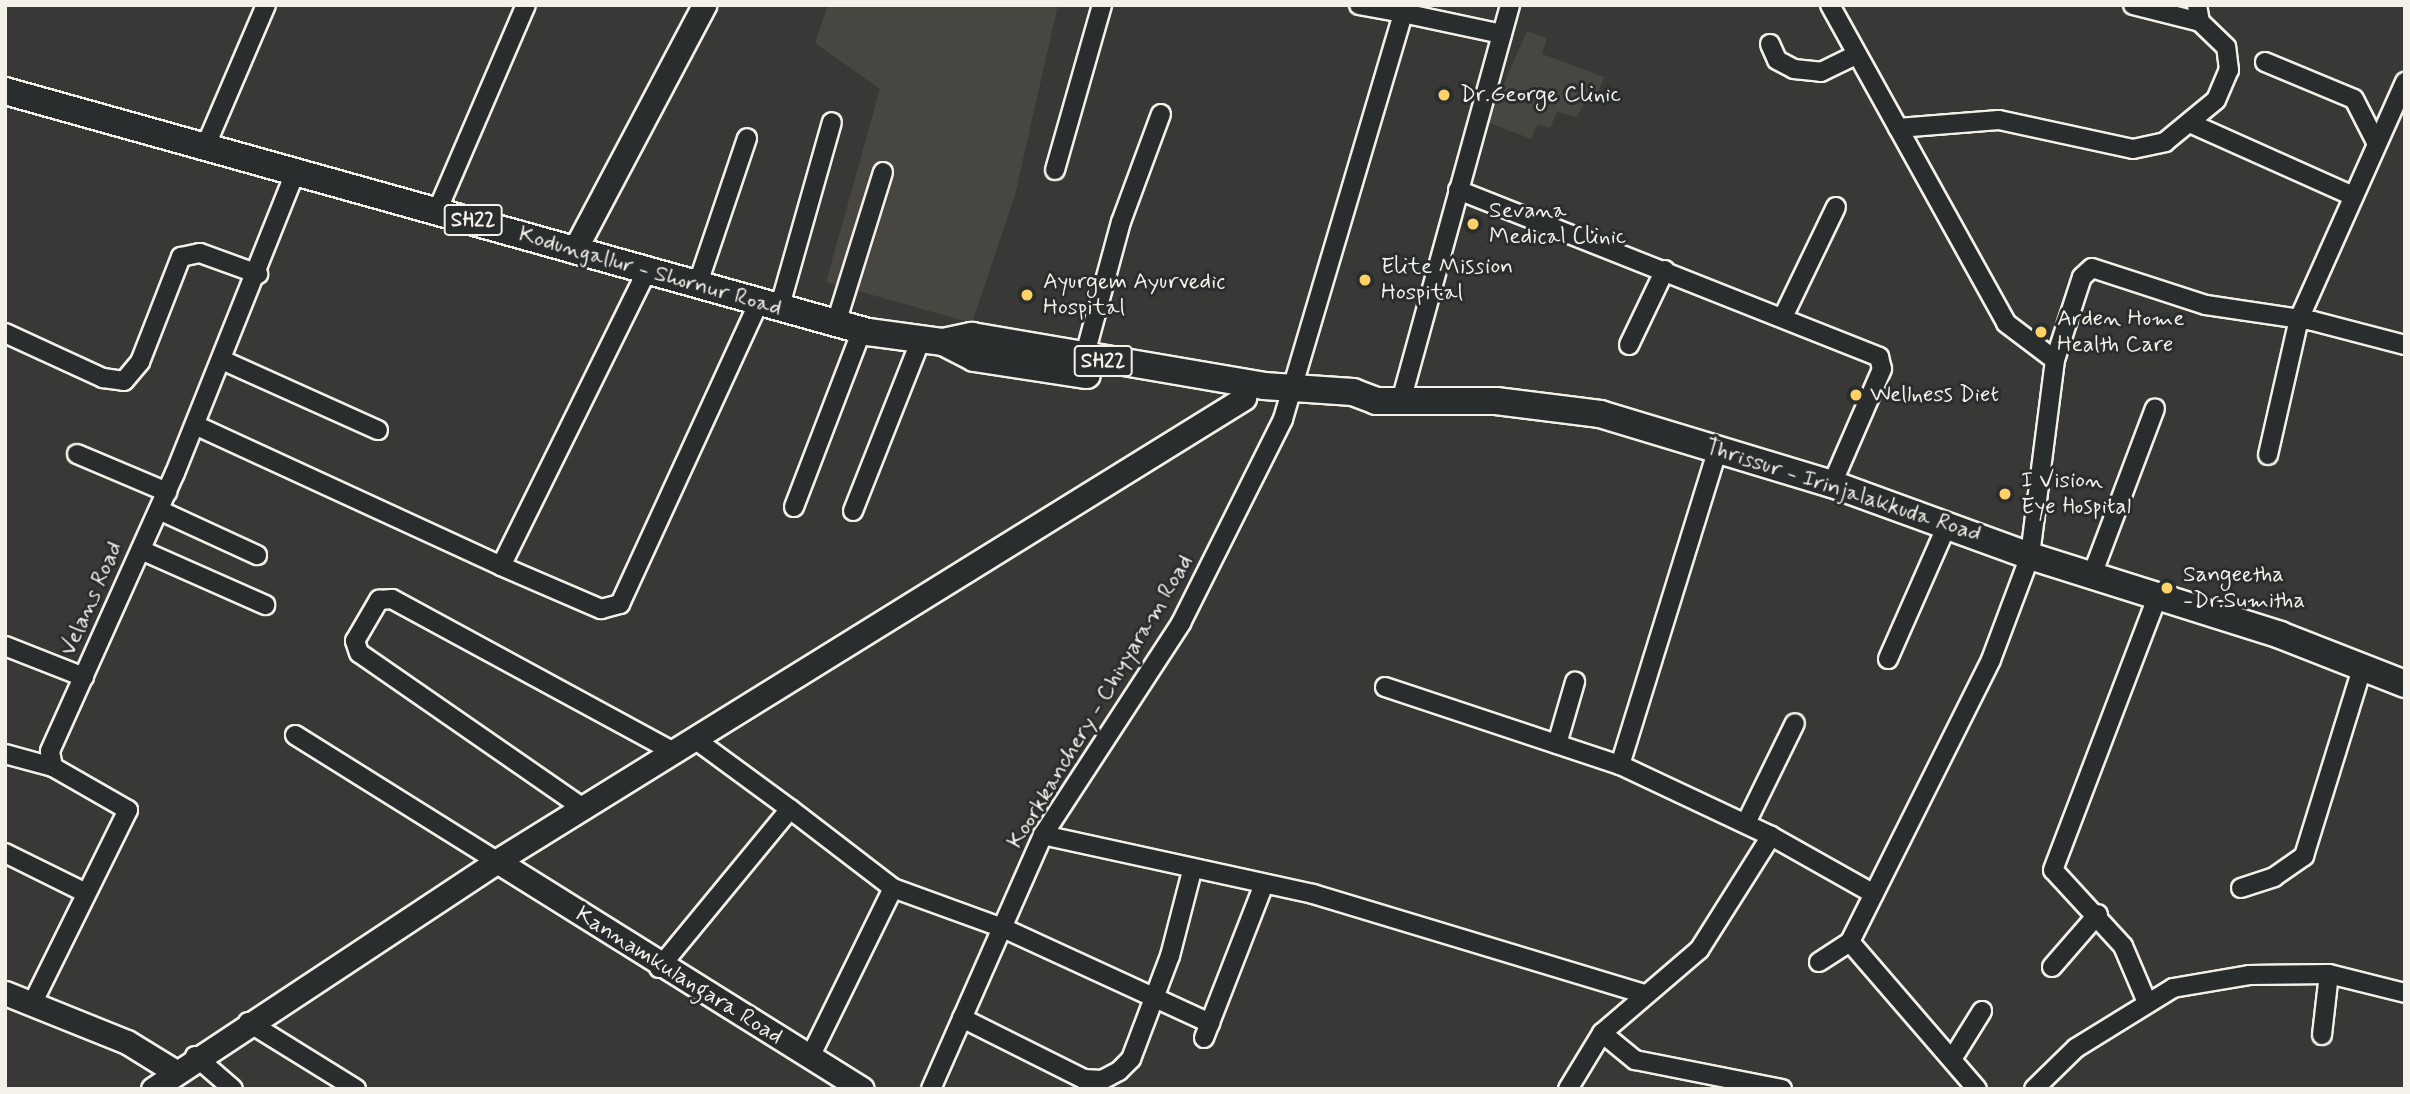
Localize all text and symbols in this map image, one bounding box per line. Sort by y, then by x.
place label: Dr.George Clinic [1460,81,1621,109]
marker: Dr.George Clinic [1434,85,1454,105]
place label: Sevana Medical Clinic [1489,197,1629,251]
road number: SH22 [443,202,503,238]
marker: Sevana Medical Clinic [1463,214,1483,234]
street label: Kodungallur - Shornur Road [516,221,784,323]
place label: Elite Mission Hospital [1381,253,1509,307]
place label: Ayurgem Ayurvedic Hospital [1043,268,1224,322]
marker: Elite Mission Hospital [1355,270,1375,290]
marker: Ayurgem Ayurvedic Hospital [1017,285,1037,305]
place label: Arden Home Health Care [2057,305,2185,359]
marker: Arden Home Health Care [2031,322,2051,342]
road number: SH22 [1073,344,1133,378]
place label: Wellness Diet [1870,381,1999,409]
marker: Wellness Diet [1848,387,1864,403]
street label: Thrissur - Irinjalakkuda Road [1702,433,1984,549]
place label: I Vision Eye Hospital [2021,467,2144,521]
marker: I Vision Eye Hospital [1995,484,2015,504]
street label: Velans Road [55,538,129,660]
street label: Koorkkanchery - Chiyyaram Road [1002,550,1200,854]
place label: Sangeetha -Dr.Sumitha [2183,561,2305,615]
marker: Sangeetha -Dr.Sumitha [2157,578,2177,598]
street label: Kannamkulangara Road [570,901,788,1051]

